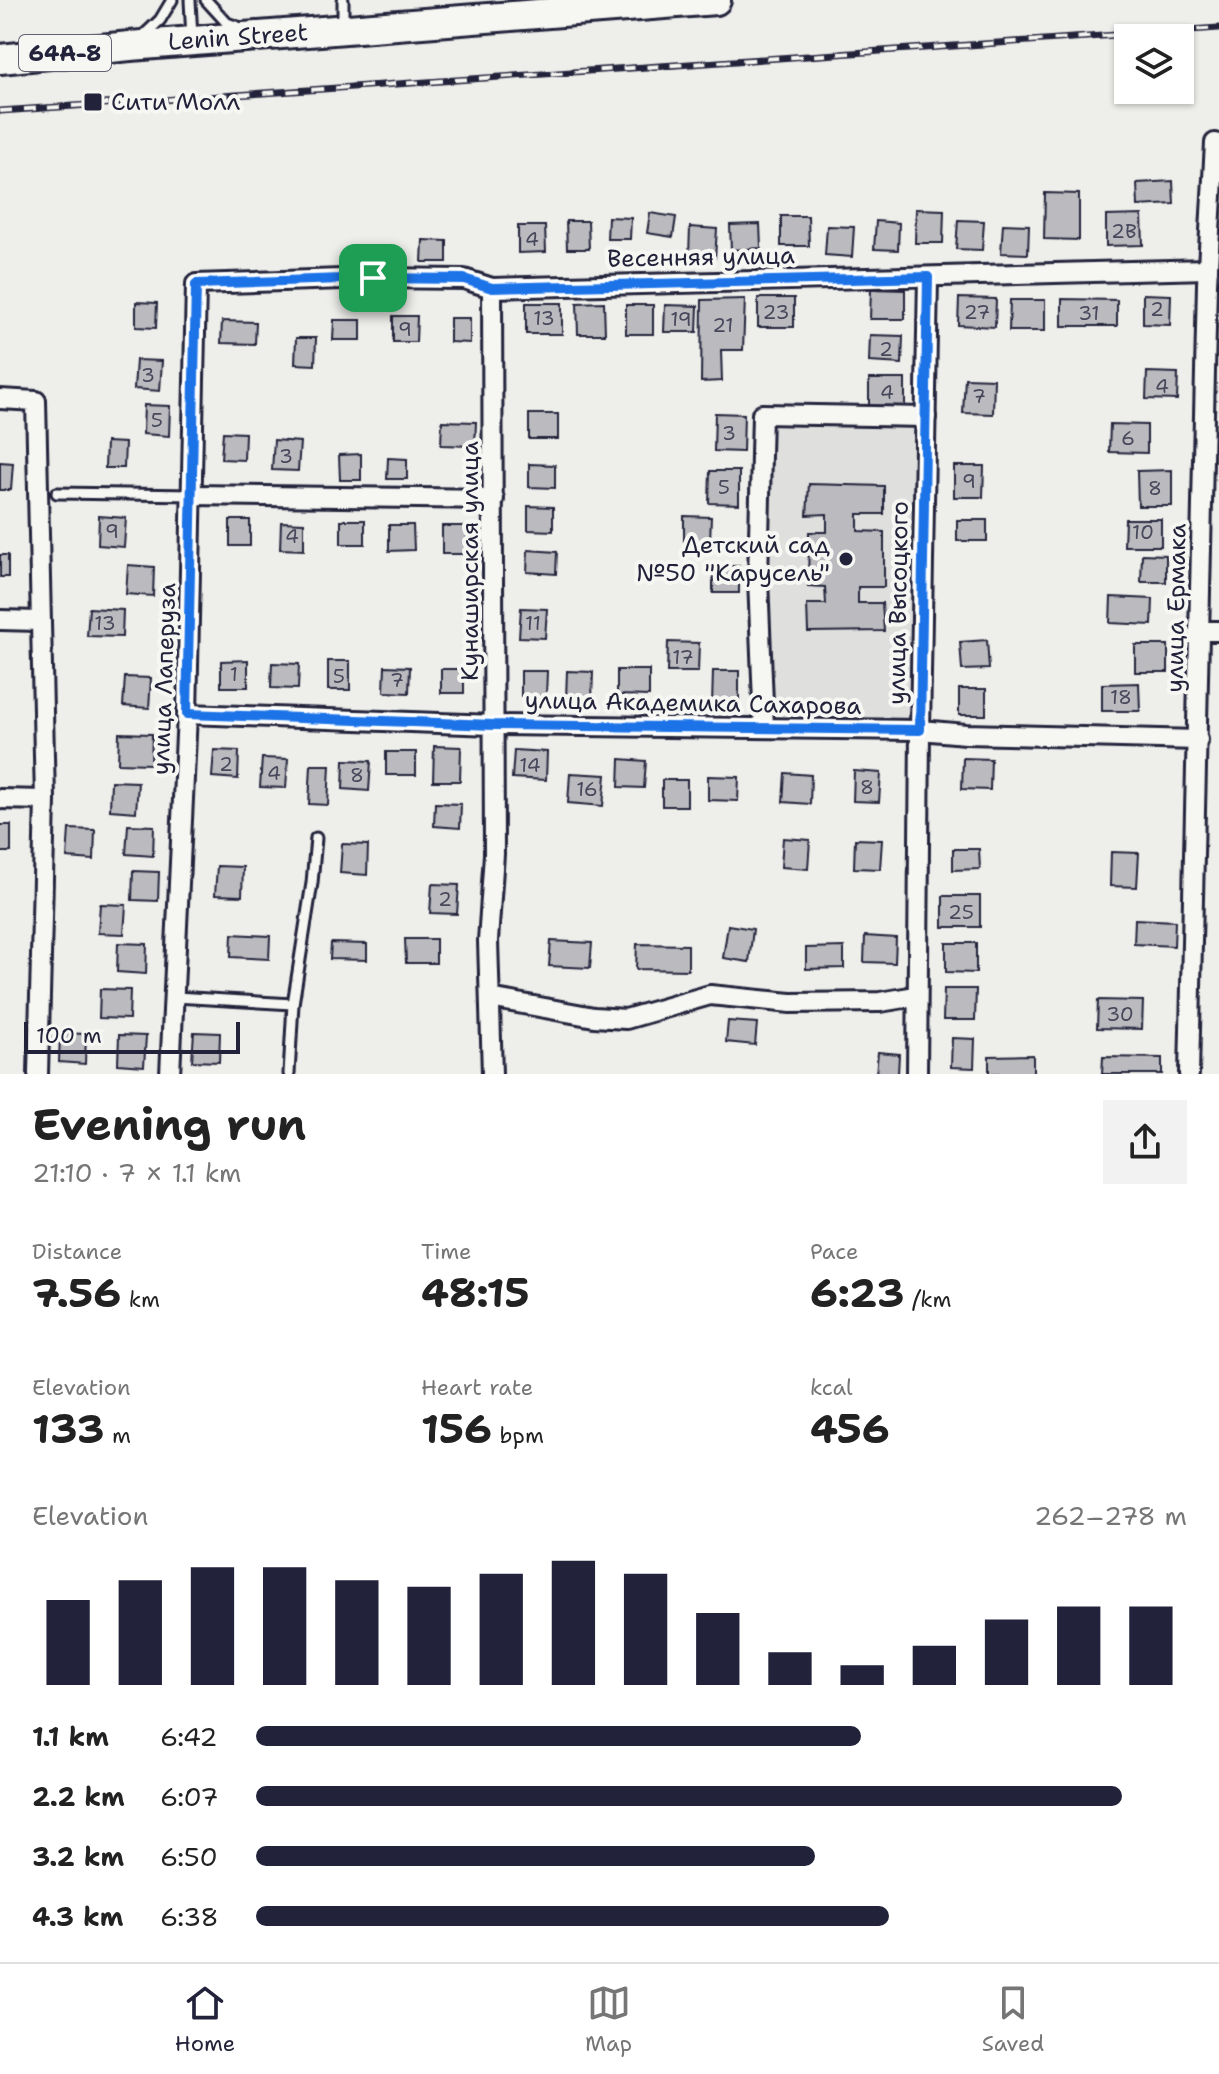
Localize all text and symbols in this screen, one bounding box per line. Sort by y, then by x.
street label: Lenin Street [167,16,309,58]
map controls [1114,24,1194,104]
button: layers [1114,24,1194,104]
road number: 64А-8 [19,35,111,71]
place label: Сити Молл [111,86,240,118]
marker: Сити Молл [82,91,104,113]
house number: 2В [1111,218,1137,244]
house number: 4 [525,226,539,252]
street label: Весенняя улица [607,239,795,275]
pin [339,244,407,312]
icon: arrive [351,256,395,300]
house number: 2 [1150,296,1164,322]
house number: 23 [763,299,789,325]
house number: 27 [964,299,990,325]
house number: 31 [1078,300,1100,326]
house number: 13 [533,305,555,331]
house number: 19 [670,306,692,332]
house number: 21 [712,312,734,338]
house number: 9 [398,316,412,342]
house number: 2 [879,336,893,362]
house number: 3 [141,362,155,388]
house number: 4 [1155,373,1169,399]
house number: 4 [880,379,894,405]
house number: 7 [972,383,986,409]
house number: 5 [151,407,163,433]
house number: 3 [722,420,736,446]
house number: 6 [1121,425,1135,451]
street label: Кунаширская улица [454,441,486,681]
house number: 3 [279,443,293,469]
house number: 9 [962,468,976,494]
house number: 5 [718,474,730,500]
house number: 8 [1148,475,1162,501]
street label: улица Высоцкого [880,501,916,705]
house number: 9 [105,518,119,544]
house number: 10 [1132,519,1154,545]
house number: 4 [285,523,299,549]
street label: улица Ермака [1159,523,1193,693]
place label: Детский сад №50 "Карусель" [636,529,830,589]
marker: Детский сад №50 "Карусель" [837,550,855,568]
street label: улица Лаперуза [145,582,183,776]
house number: 13 [94,610,116,636]
house number: 11 [525,610,541,636]
house number: 17 [672,644,694,670]
house number: 1 [230,661,238,687]
house number: 5 [333,663,345,689]
house number: 7 [390,667,404,693]
street label: улица Академика Сахарова [525,684,862,722]
house number: 18 [1110,684,1132,710]
house number: 2 [219,751,233,777]
house number: 14 [519,752,541,778]
house number: 4 [267,760,281,786]
house number: 8 [350,762,364,788]
house number: 8 [860,774,874,800]
house number: 16 [576,776,598,802]
house number: 2 [438,886,452,912]
house number: 25 [948,899,974,925]
house number: 30 [1106,1001,1134,1027]
scale bar [24,1018,240,1054]
text: 100 m [36,1021,102,1050]
text: Evening run [32,1095,306,1154]
button: share [1103,1100,1187,1184]
text: 21:10 · 7 × 1.1 km [32,1155,242,1190]
text: Distance [32,1237,122,1266]
text: Time [421,1237,471,1266]
text: Pace [810,1237,858,1266]
text: 7.56 [32,1266,121,1320]
text: 48:15 [421,1266,529,1320]
text: 6:23 [810,1266,905,1320]
text: km [121,1285,160,1314]
text: /km [905,1285,951,1314]
text: Elevation [32,1373,130,1402]
text: Heart rate [421,1373,533,1402]
text: kcal [810,1373,853,1402]
text: 133 [32,1402,104,1456]
text: 156 [421,1402,492,1456]
text: 456 [810,1402,890,1456]
text: m [104,1421,131,1450]
text: bpm [492,1421,544,1450]
text: Elevation [32,1498,148,1533]
text: 262–278 m [1034,1498,1187,1533]
text: 1.1 km [32,1719,109,1754]
text: 6:42 [160,1719,217,1754]
text: 2.2 km [32,1779,125,1814]
text: 6:07 [160,1779,219,1814]
text: 3.2 km [32,1839,124,1874]
text: 6:50 [160,1839,218,1874]
text: 4.3 km [32,1899,123,1934]
text: 6:38 [160,1899,219,1934]
tab: Home [175,1981,235,2058]
tab: Map [585,1981,632,2058]
tab: Saved [982,1981,1044,2058]

